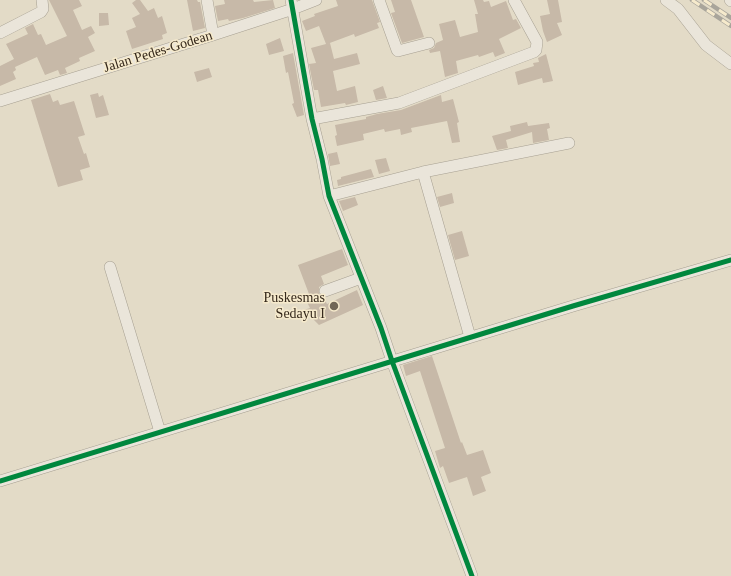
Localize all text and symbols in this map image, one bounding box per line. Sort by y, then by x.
street label: Jalan Pedes-Godean [101,27,215,77]
place label: Puskesmas Sedayu I [264,290,325,322]
marker: Puskesmas Sedayu I [328,300,340,312]

